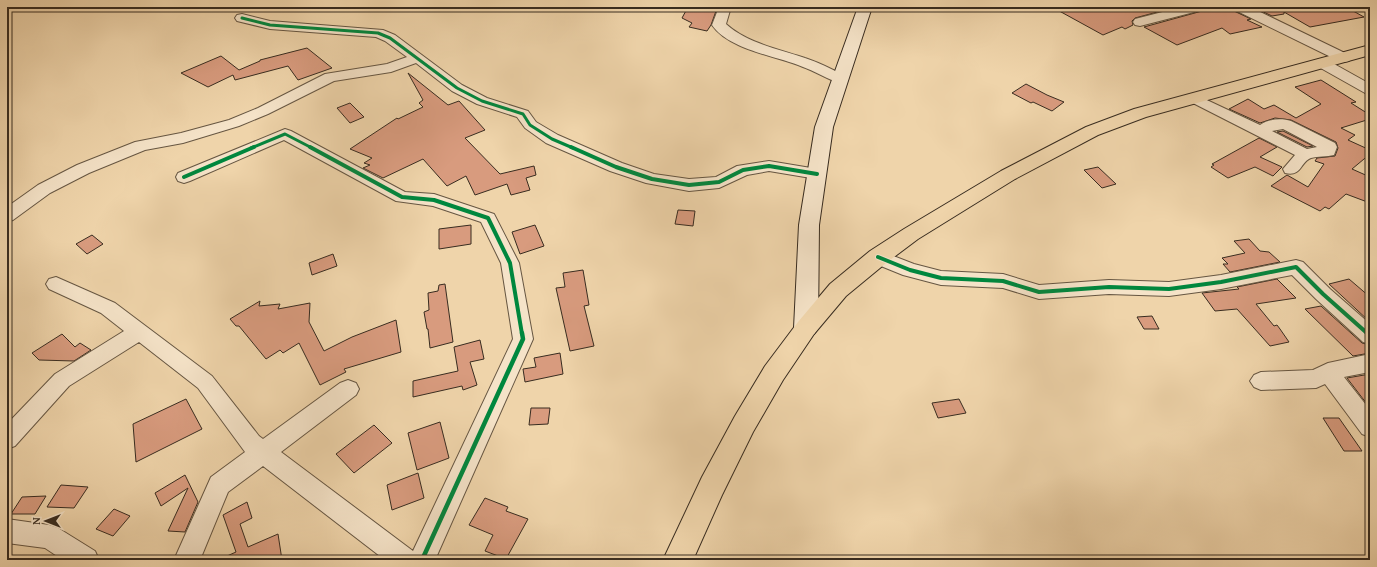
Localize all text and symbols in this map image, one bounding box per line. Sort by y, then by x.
north arrow [26,501,66,541]
text: N [28,517,44,525]

